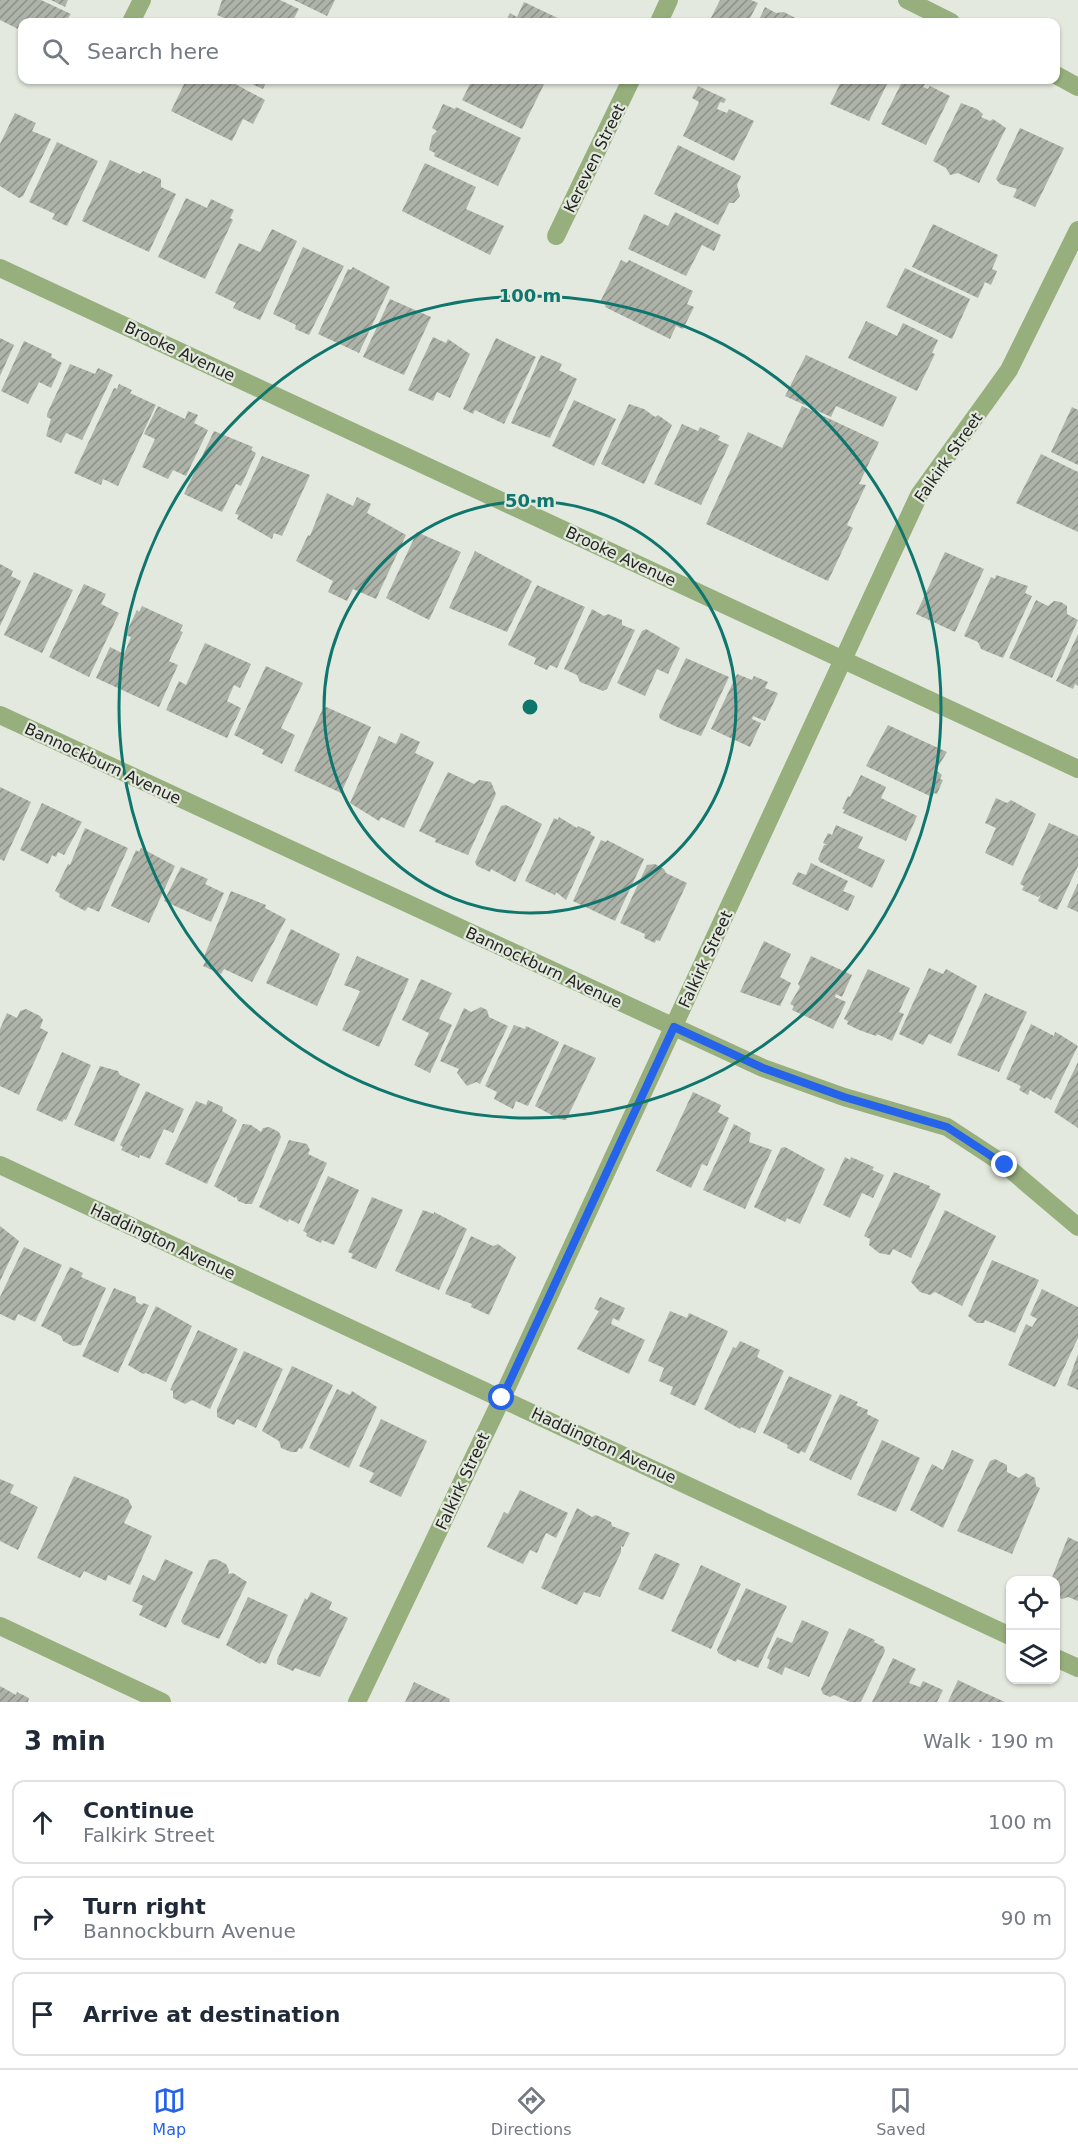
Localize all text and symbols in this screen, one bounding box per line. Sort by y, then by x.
search box [18,18,1060,84]
icon: search [39,35,72,68]
text: Search here [87,39,219,64]
street label: Kereven Street [560,101,629,216]
text: 100 m [499,285,561,306]
street label: Brooke Avenue [121,318,238,385]
street label: Falkirk Street [910,409,986,506]
text: 50 m [505,490,555,511]
street label: Brooke Avenue [562,523,679,590]
centre of rings [520,697,540,717]
street label: Bannockburn Avenue [22,719,184,808]
street label: Falkirk Street [675,908,736,1011]
street label: Bannockburn Avenue [463,923,625,1012]
route end [991,1151,1017,1177]
street label: Haddington Avenue [87,1200,238,1283]
route start [488,1384,514,1410]
street label: Haddington Avenue [528,1404,679,1487]
street label: Falkirk Street [432,1430,493,1533]
map controls [1006,1576,1060,1684]
button: locate [1006,1576,1060,1630]
button: layers [1006,1630,1060,1684]
text: 3 min [24,1726,106,1756]
text: Walk · 190 m [923,1729,1054,1753]
text: Continue [83,1798,194,1823]
icon: ahead [26,1806,59,1839]
text: 100 m [988,1810,1052,1834]
text: Falkirk Street [83,1823,215,1847]
text: Turn right [83,1894,206,1919]
icon: right [26,1902,59,1935]
text: 90 m [1001,1906,1052,1930]
text: Bannockburn Avenue [83,1919,296,1943]
icon: arrive [26,1998,59,2031]
text: Arrive at destination [83,2002,340,2027]
tab: Map [152,2084,186,2139]
tab: Directions [491,2084,571,2139]
tab: Saved [876,2084,926,2139]

